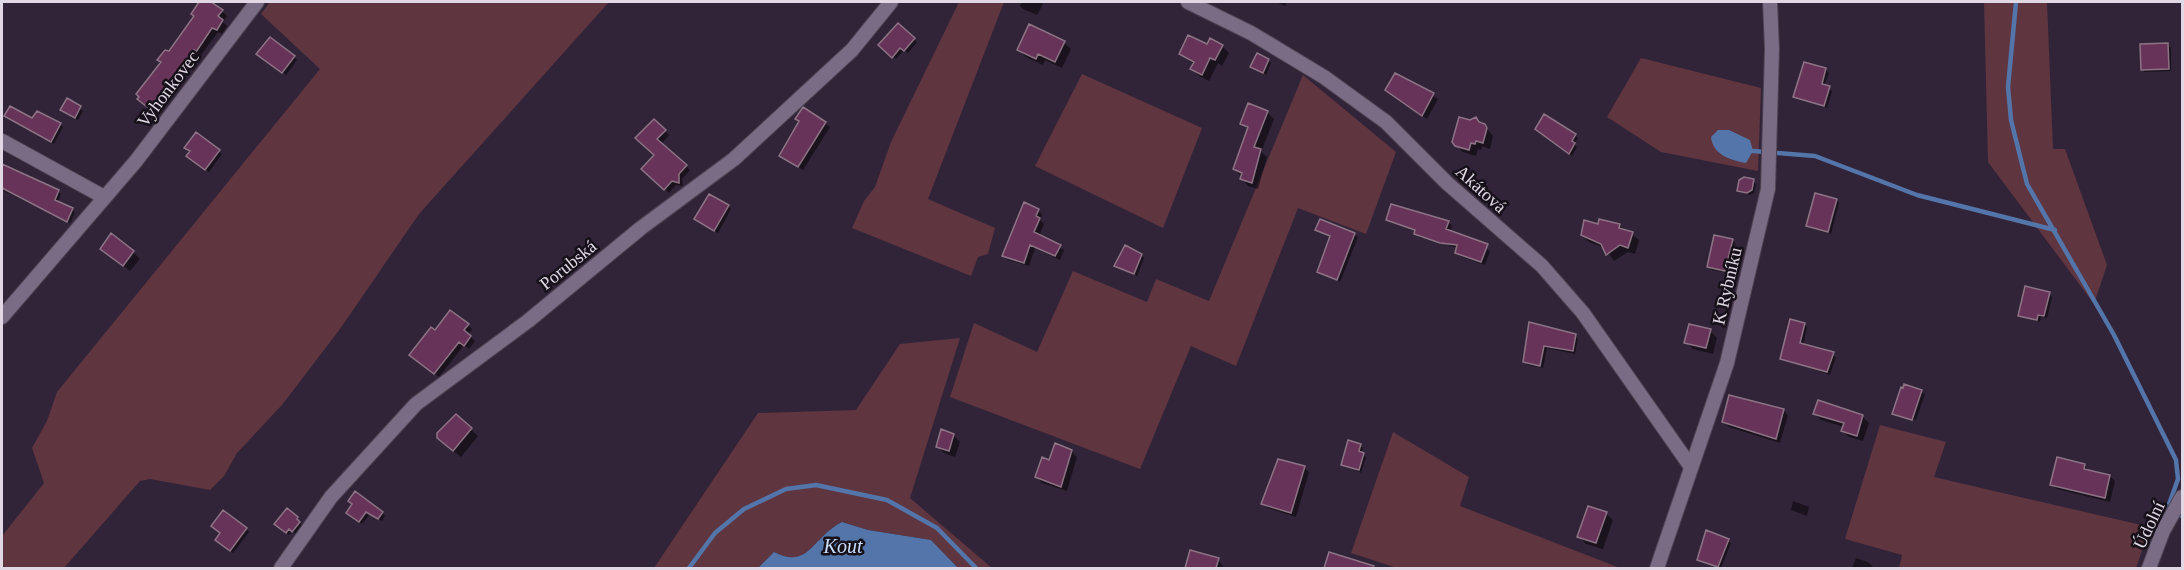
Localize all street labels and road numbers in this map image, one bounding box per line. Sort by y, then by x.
street label: Vyhonkovec [133,47,203,131]
street label: Akátová [1452,161,1510,217]
street label: Porubská [536,236,600,294]
street label: K Rybníku [1708,245,1746,327]
street label: Údolní [2128,498,2169,552]

